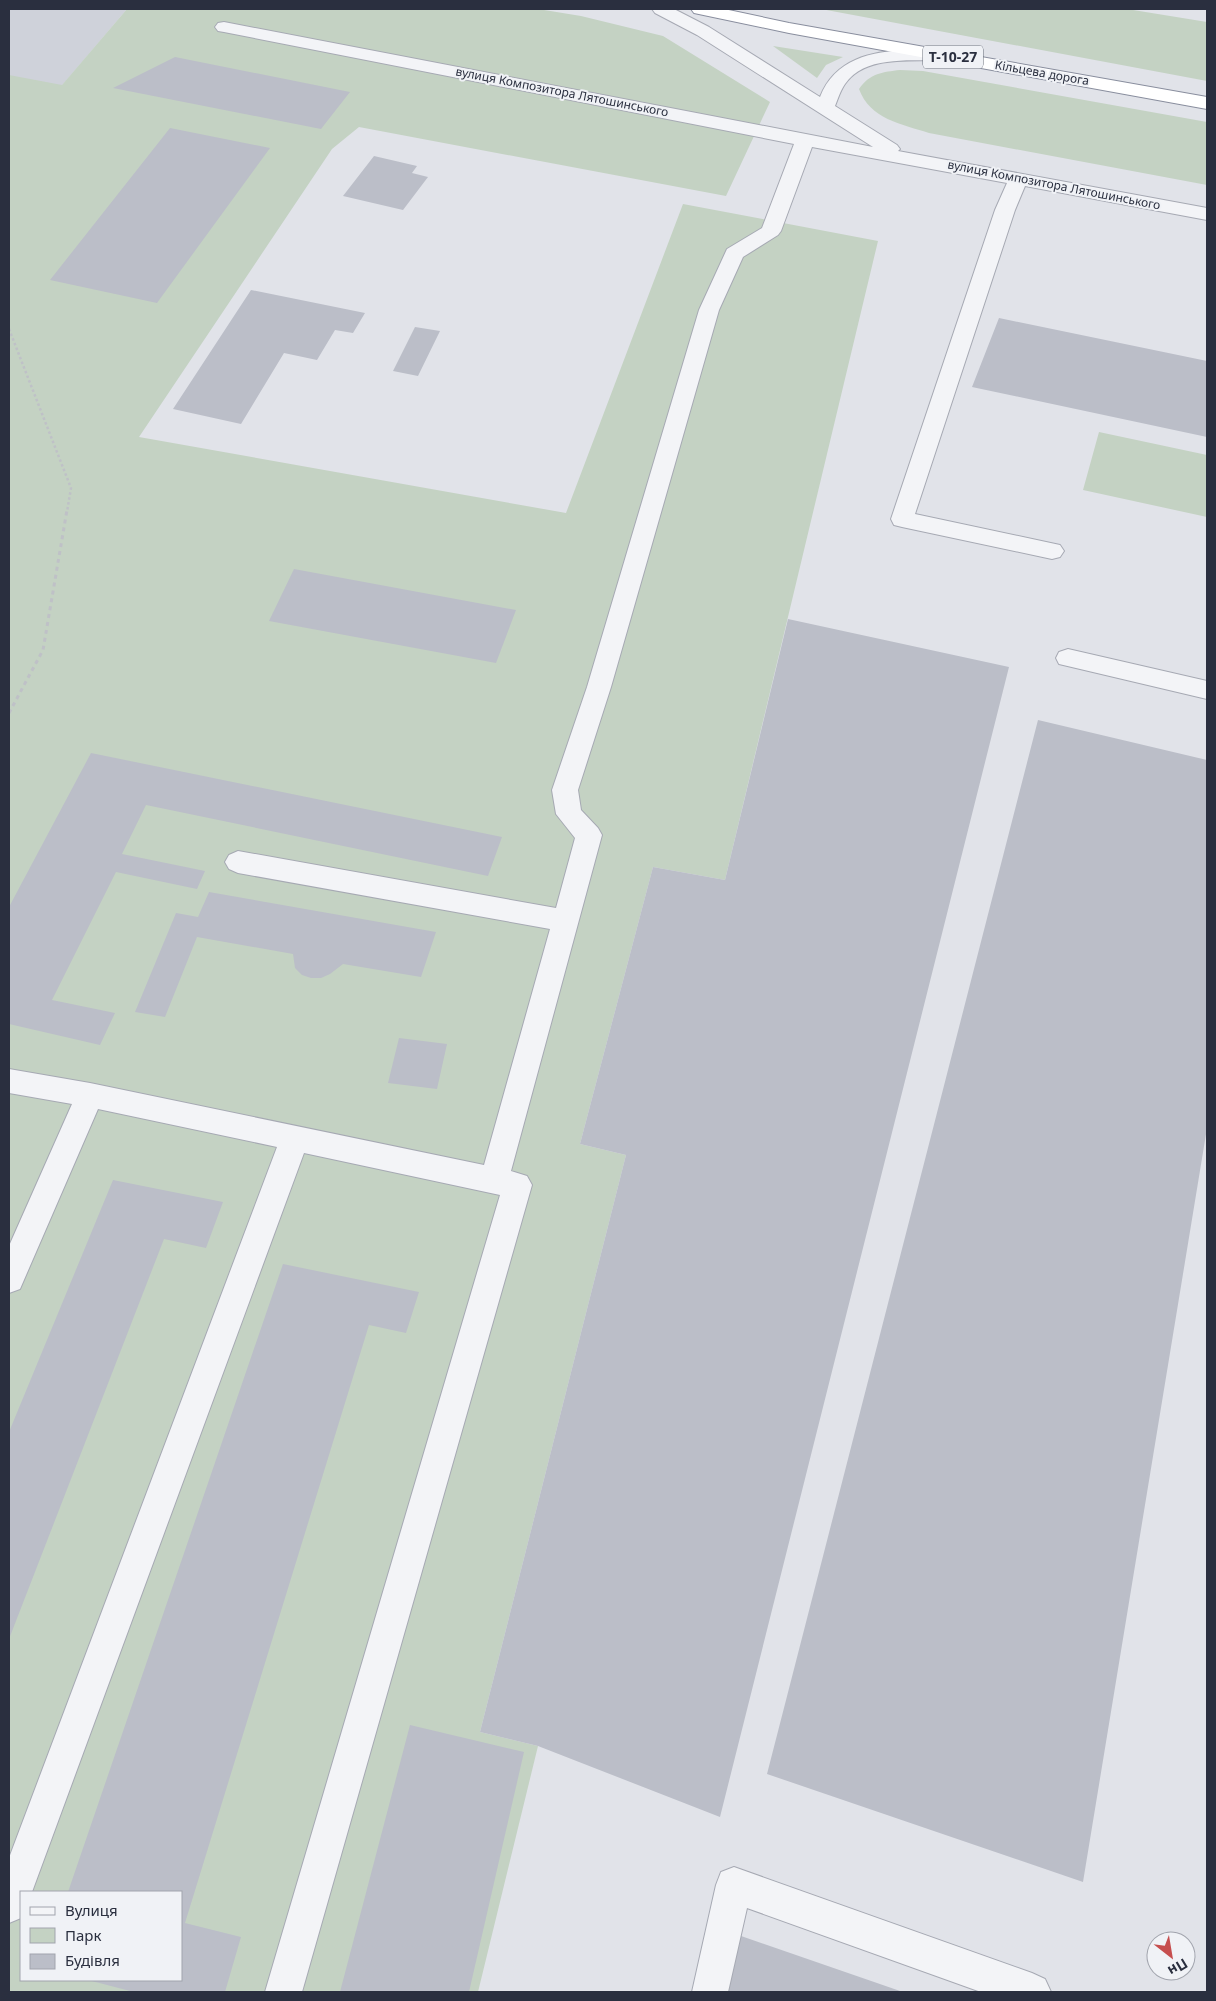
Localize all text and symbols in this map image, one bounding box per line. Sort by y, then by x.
road number: Т-10-27 [923,46,983,68]
street label: Кільцева дорога [994,56,1091,89]
street label: вулиця Композитора Лятошинського [454,63,670,121]
street label: вулиця Композитора Лятошинського [946,156,1162,214]
legend [20,1891,182,1981]
text: Вулиця [65,1900,118,1920]
text: Парк [65,1925,101,1945]
north arrow [1146,1931,1196,1981]
text: Будівля [65,1950,120,1970]
text: Пн [1165,1954,1191,1981]

